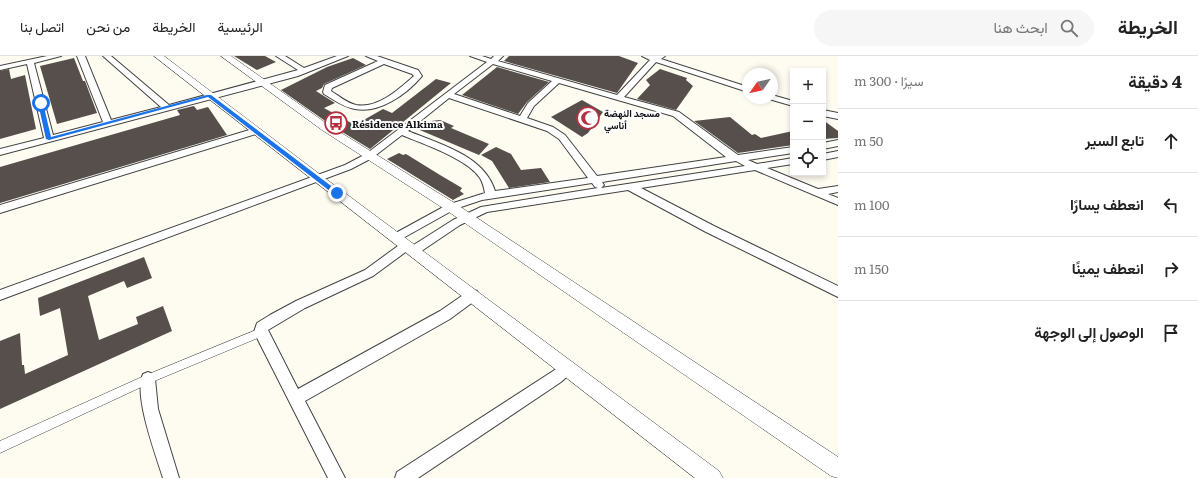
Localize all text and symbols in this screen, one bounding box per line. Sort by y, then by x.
search box [814,10,1094,46]
text: الخريطة [1118,12,1178,40]
text: ابحث هنا [993,15,1048,38]
text: اتصل بنا [20,16,64,36]
text: من نحن [86,16,130,36]
text: الخريطة [152,16,196,36]
text: الرئيسية [218,16,263,36]
icon: search [1058,17,1080,39]
north arrow [742,68,778,104]
map controls [790,68,826,176]
button: + [790,68,826,104]
text: 4 دقيقة [1128,68,1182,93]
text: سيرًا · 300 m [854,71,923,90]
route start [32,94,50,112]
button: − [790,104,826,140]
mosque icon: مسجد النهضة أناسي [575,105,601,131]
place label: مسجد النهضة أناسي [604,105,661,134]
bus stop icon: Résidence Alkima [323,110,349,136]
place label: Résidence Alkima [352,116,443,131]
text: تابع السير [1085,128,1144,151]
icon: ahead [1160,130,1182,152]
text: 50 m [854,131,883,150]
button: locate [790,140,826,176]
route end [328,184,346,202]
text: انعطف يسارًا [1070,192,1144,215]
icon: left [1160,194,1182,216]
text: 100 m [854,195,890,214]
text: انعطف يمينًا [1072,256,1144,279]
icon: right [1160,258,1182,280]
text: 150 m [854,259,889,278]
text: الوصول إلى الوجهة [1034,320,1144,343]
icon: arrive [1160,322,1182,344]

